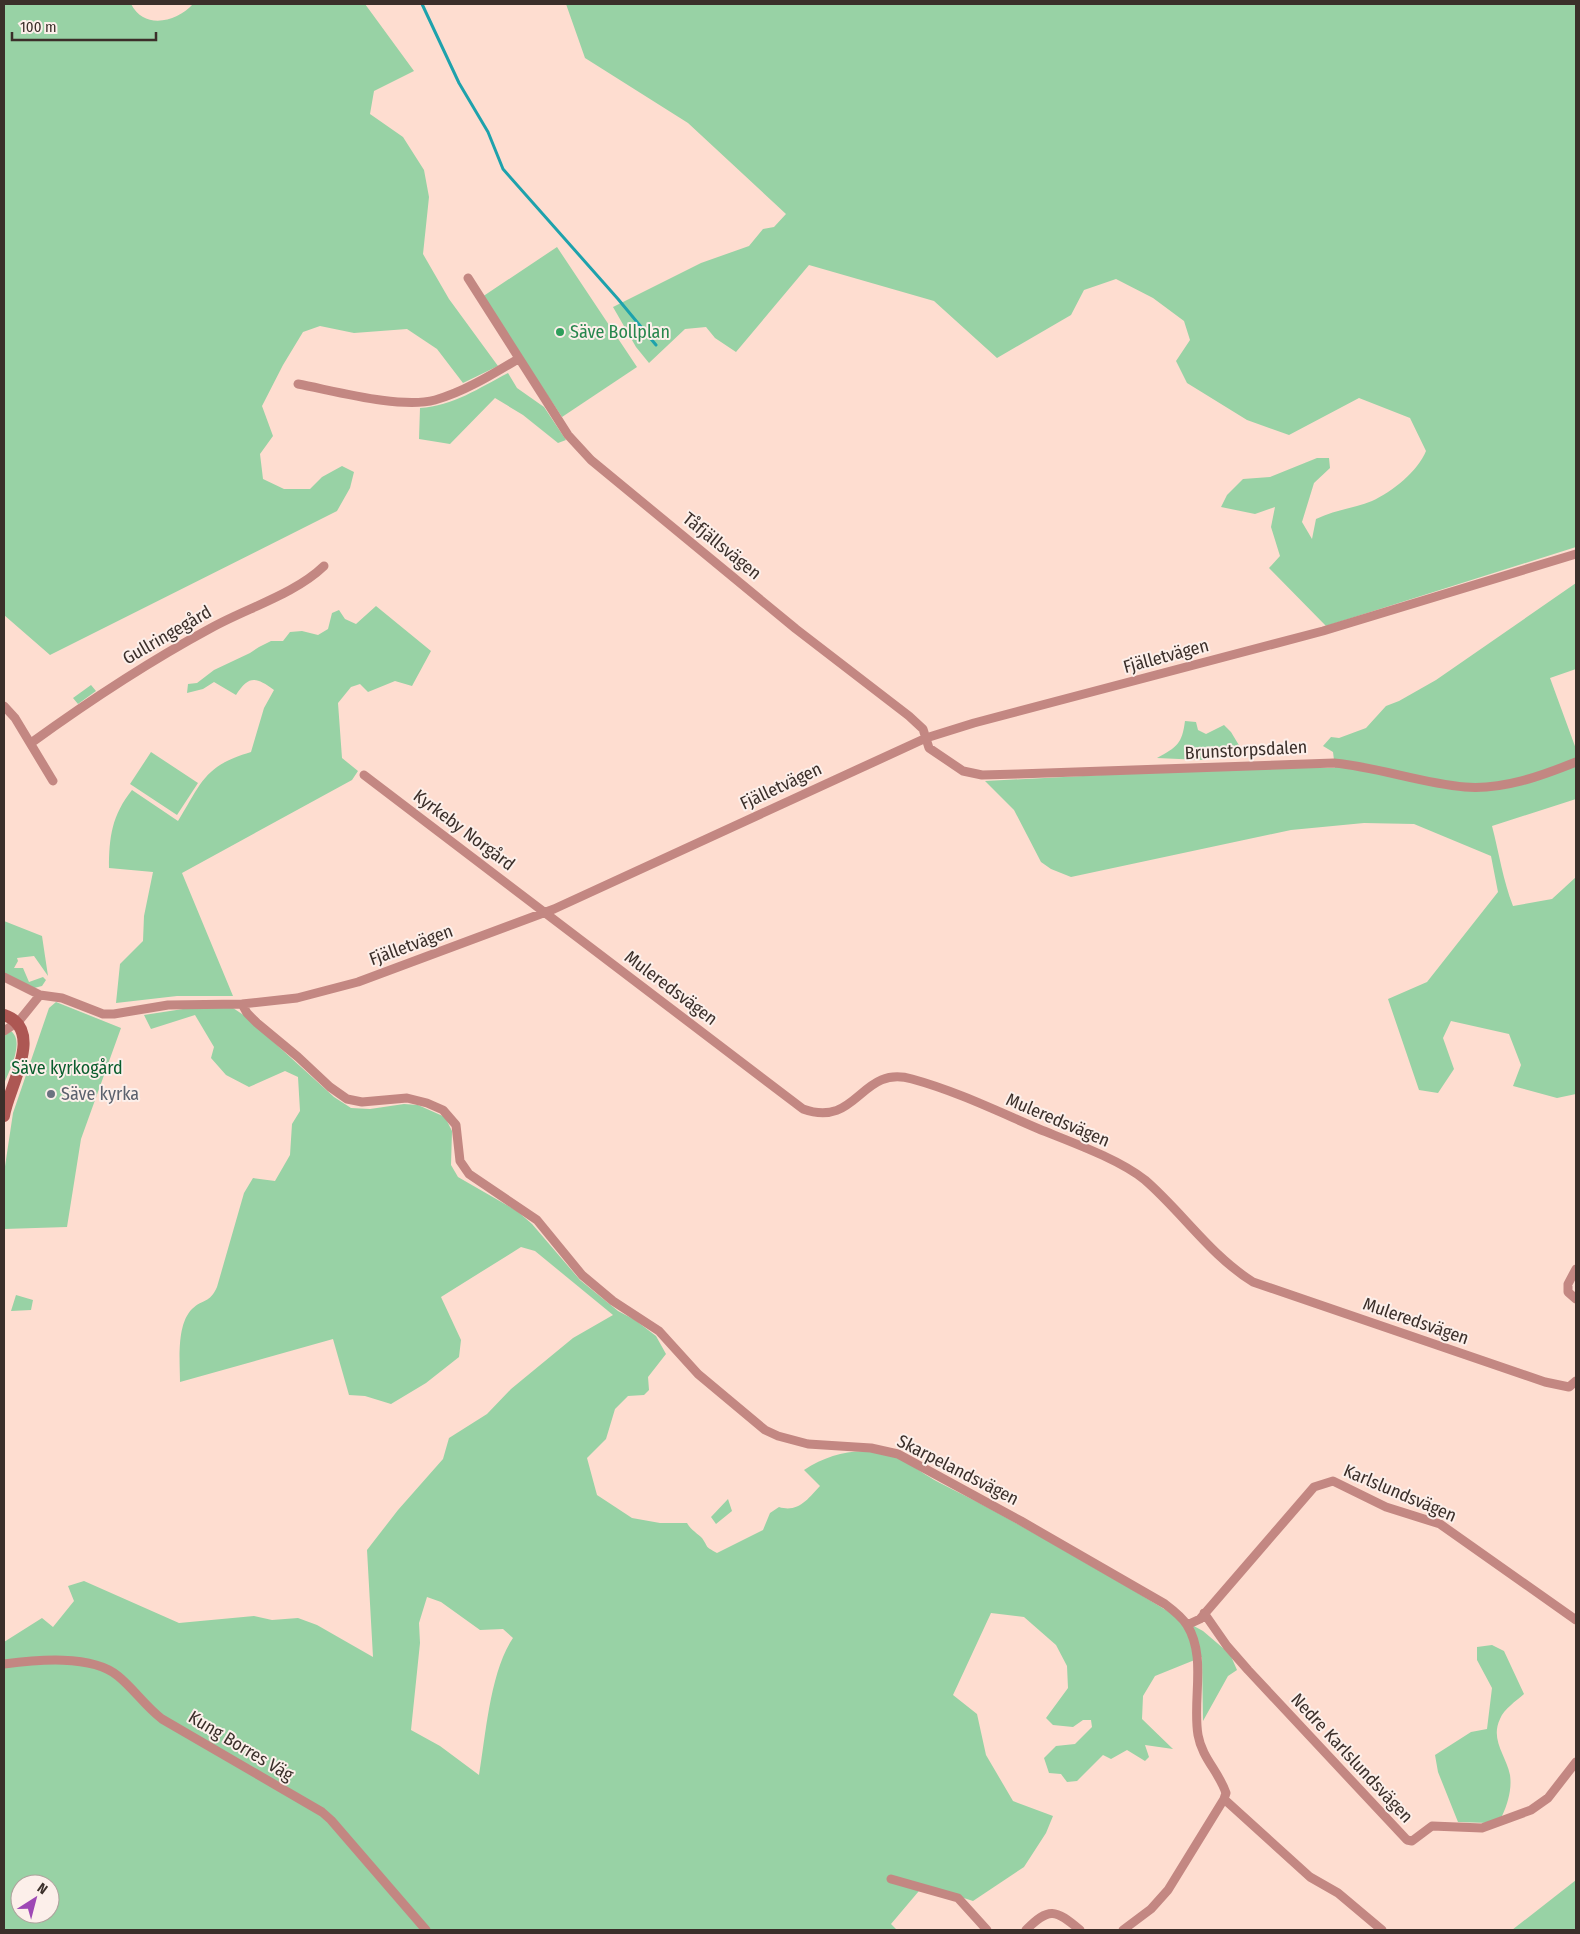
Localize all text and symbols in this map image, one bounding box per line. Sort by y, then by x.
scale bar [12,10,156,42]
text: 100 m [20,18,57,36]
place label: Säve Bollplan [570,321,670,343]
marker: Säve Bollplan [554,326,566,338]
street label: Tåfjällsvägen [678,508,766,584]
street label: Gullringegård [119,601,215,669]
street label: Fjälletvägen [1121,634,1211,678]
street label: Brunstorpsdalen [1184,736,1308,764]
street label: Fjälletvägen [737,758,825,814]
street label: Kyrkeby Norgård [409,785,519,875]
street label: Fjälletvägen [366,920,456,970]
street label: Muleredsvägen [620,946,722,1030]
park label: Säve kyrkogård [11,1057,123,1079]
place label: Säve kyrka [61,1083,139,1105]
marker: Säve kyrka [45,1088,57,1100]
street label: Muleredsvägen [1003,1088,1113,1152]
street label: Muleredsvägen [1360,1293,1472,1349]
street label: Skarpelandsvägen [893,1430,1023,1510]
street label: Karlslundsvägen [1340,1459,1460,1527]
street label: Nedre Karlslundsvägen [1286,1689,1418,1827]
street label: Kung Borres Väg [184,1706,298,1786]
north arrow [10,1874,60,1924]
text: N [34,1880,51,1898]

